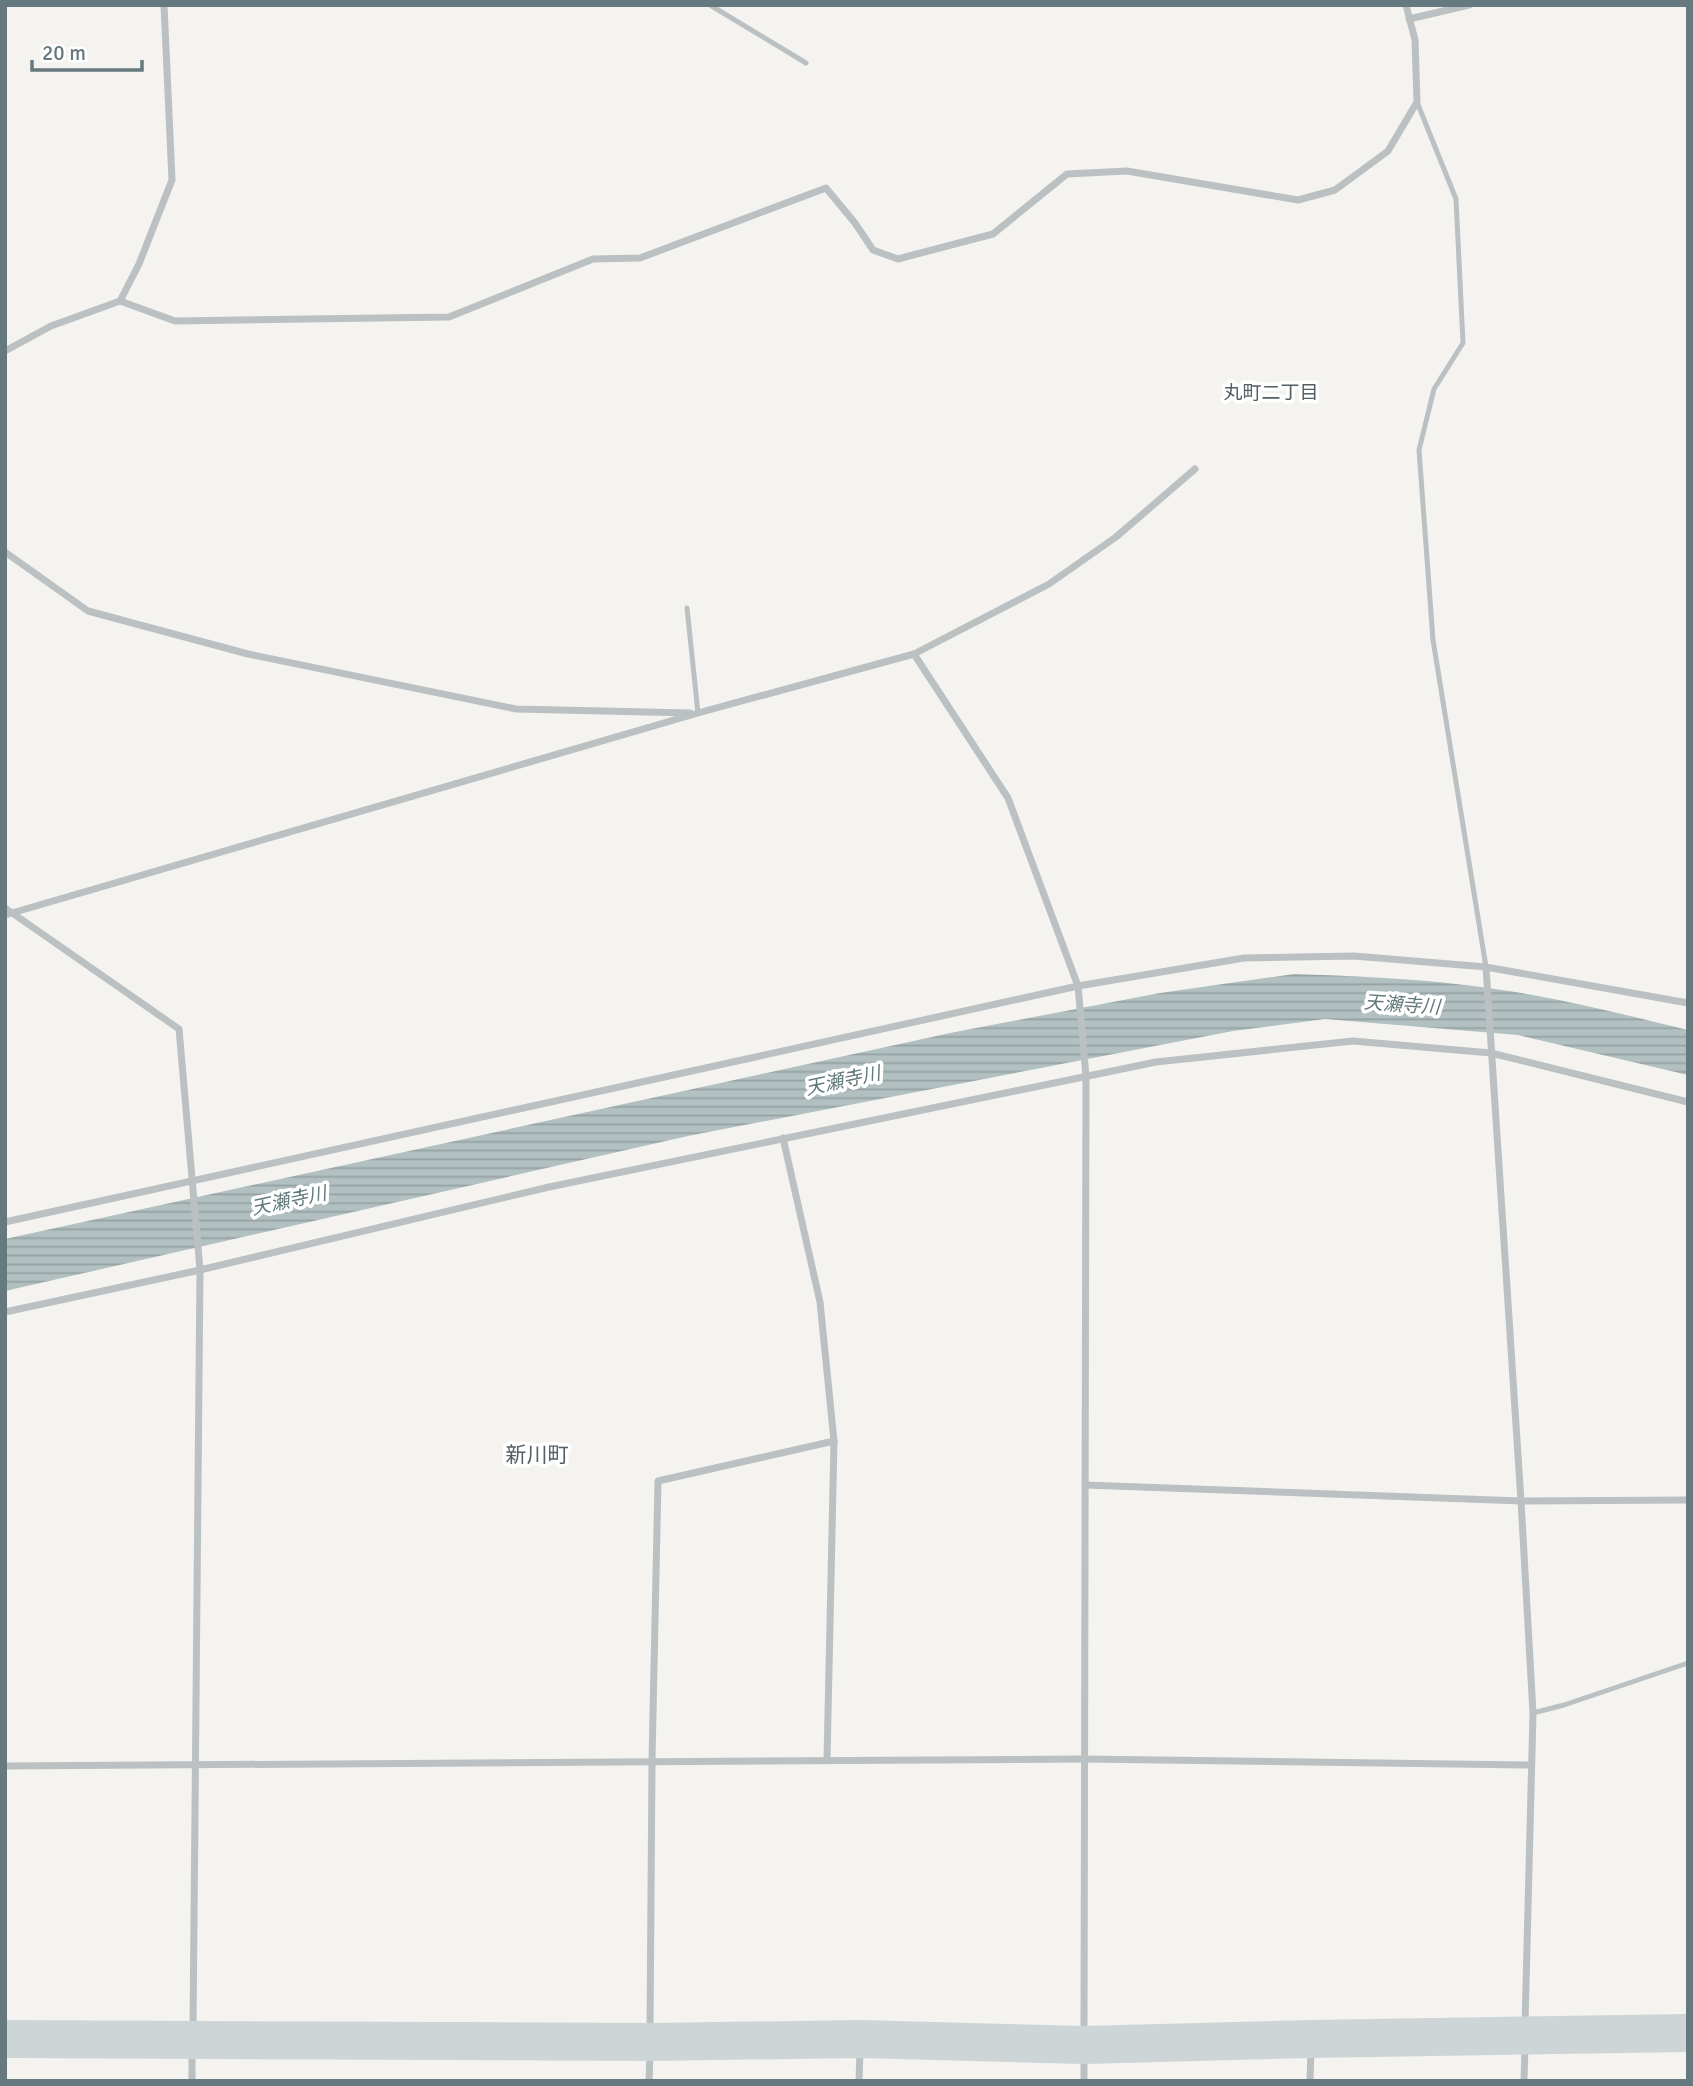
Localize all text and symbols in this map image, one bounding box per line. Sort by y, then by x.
scale bar [32,28,142,72]
text: 20 m [42,40,86,66]
district label: 丸町二丁目 [1223,381,1319,405]
water label: 天瀬寺川 [1363,990,1443,1020]
water label: 天瀬寺川 [803,1061,885,1101]
water label: 天瀬寺川 [249,1181,331,1221]
district label: 新川町 [506,1442,569,1468]

